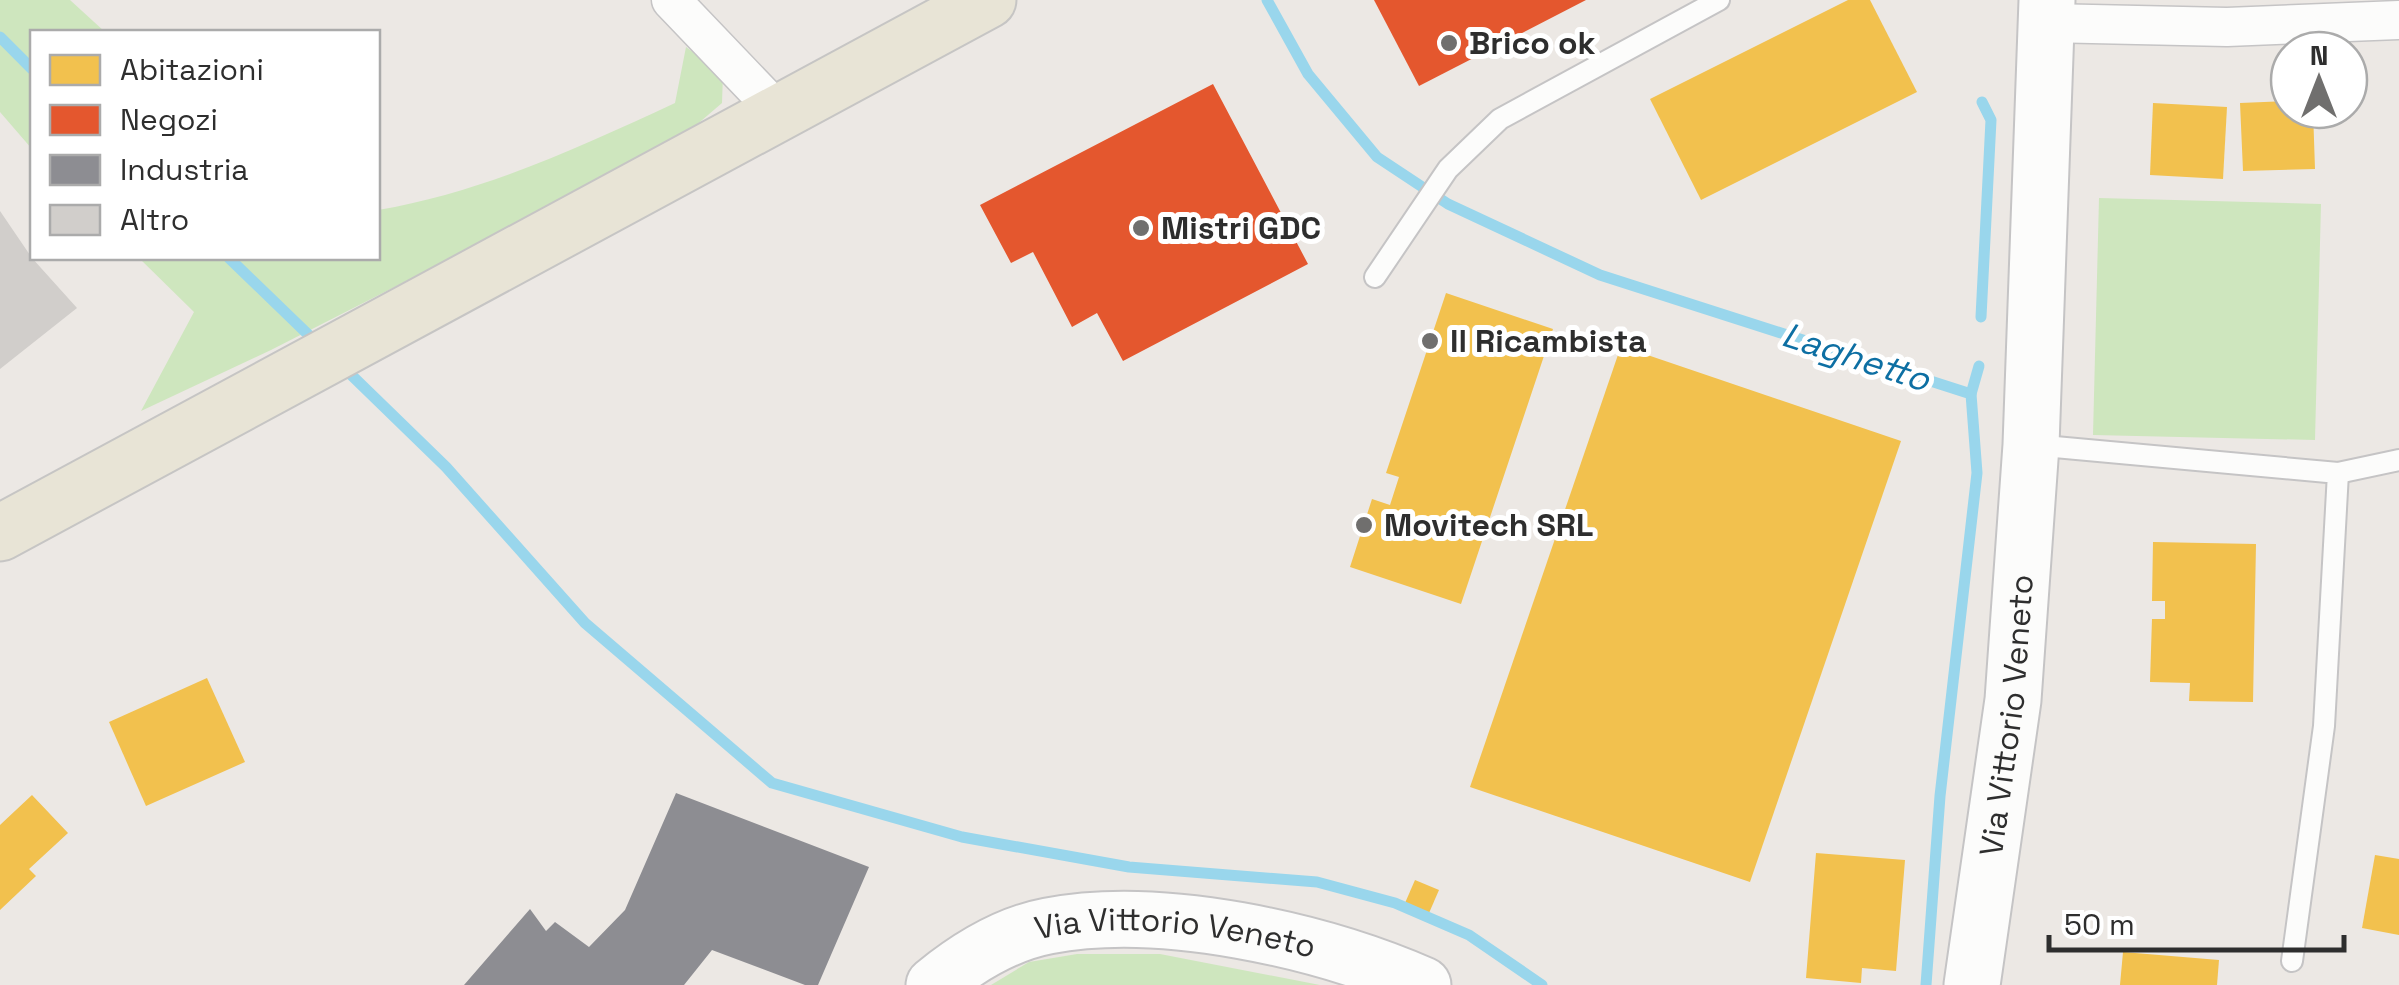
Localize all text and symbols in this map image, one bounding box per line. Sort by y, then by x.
place label: Brico ok [1469,23,1596,63]
legend [30,30,380,260]
north arrow [2269,30,2369,130]
marker: Brico ok [1438,32,1460,54]
text: N [2310,37,2328,73]
text: Abitazioni [120,50,264,89]
text: Negozi [120,100,218,139]
text: Industria [120,150,249,189]
text: Altro [120,200,189,239]
place label: Mistri GDC [1161,208,1321,248]
marker: Mistri GDC [1130,217,1152,239]
water label: Laghetto [1777,313,1937,402]
place label: Il Ricambista [1450,321,1647,361]
marker: Il Ricambista [1419,330,1441,352]
place label: Movitech SRL [1384,505,1593,545]
marker: Movitech SRL [1353,514,1375,536]
street label: Via Vittorio Veneto [1971,573,2042,859]
scale bar [2049,890,2344,952]
street label: Via Vittorio Veneto [1031,899,1320,967]
text: 50 m [2064,905,2135,944]

